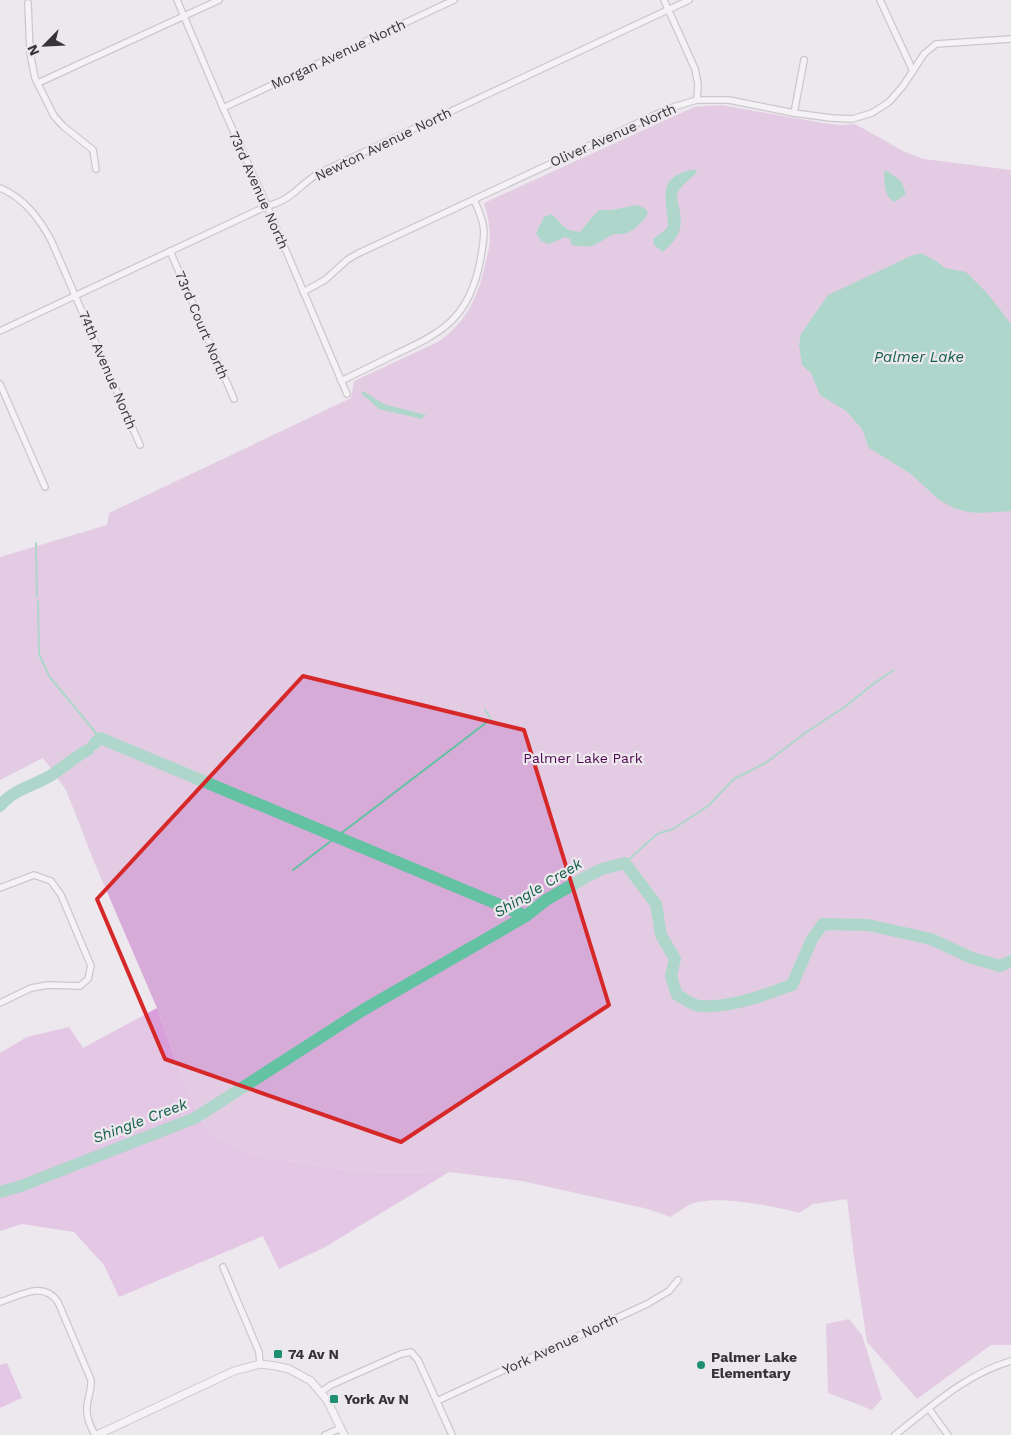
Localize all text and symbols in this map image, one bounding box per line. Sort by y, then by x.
street label: Morgan Avenue North [268,16,408,92]
north arrow [20,20,70,70]
text: N [24,42,43,58]
street label: Oliver Avenue North [548,100,678,170]
street label: Newton Avenue North [312,104,454,184]
street label: 73rd Avenue North [226,129,292,251]
street label: 73rd Court North [172,268,232,382]
street label: 74th Avenue North [76,308,140,432]
water label: Palmer Lake [874,348,964,366]
park label: Palmer Lake Park [523,750,643,766]
water label: Shingle Creek [491,854,586,921]
water label: Shingle Creek [90,1094,190,1147]
street label: York Avenue North [500,1310,620,1378]
place label: 74 Av N [288,1346,339,1362]
marker: 74 Av N [272,1348,284,1360]
place label: Palmer Lake Elementary [711,1349,797,1381]
marker: Palmer Lake Elementary [695,1359,707,1371]
place label: York Av N [344,1391,409,1407]
marker: York Av N [328,1393,340,1405]

